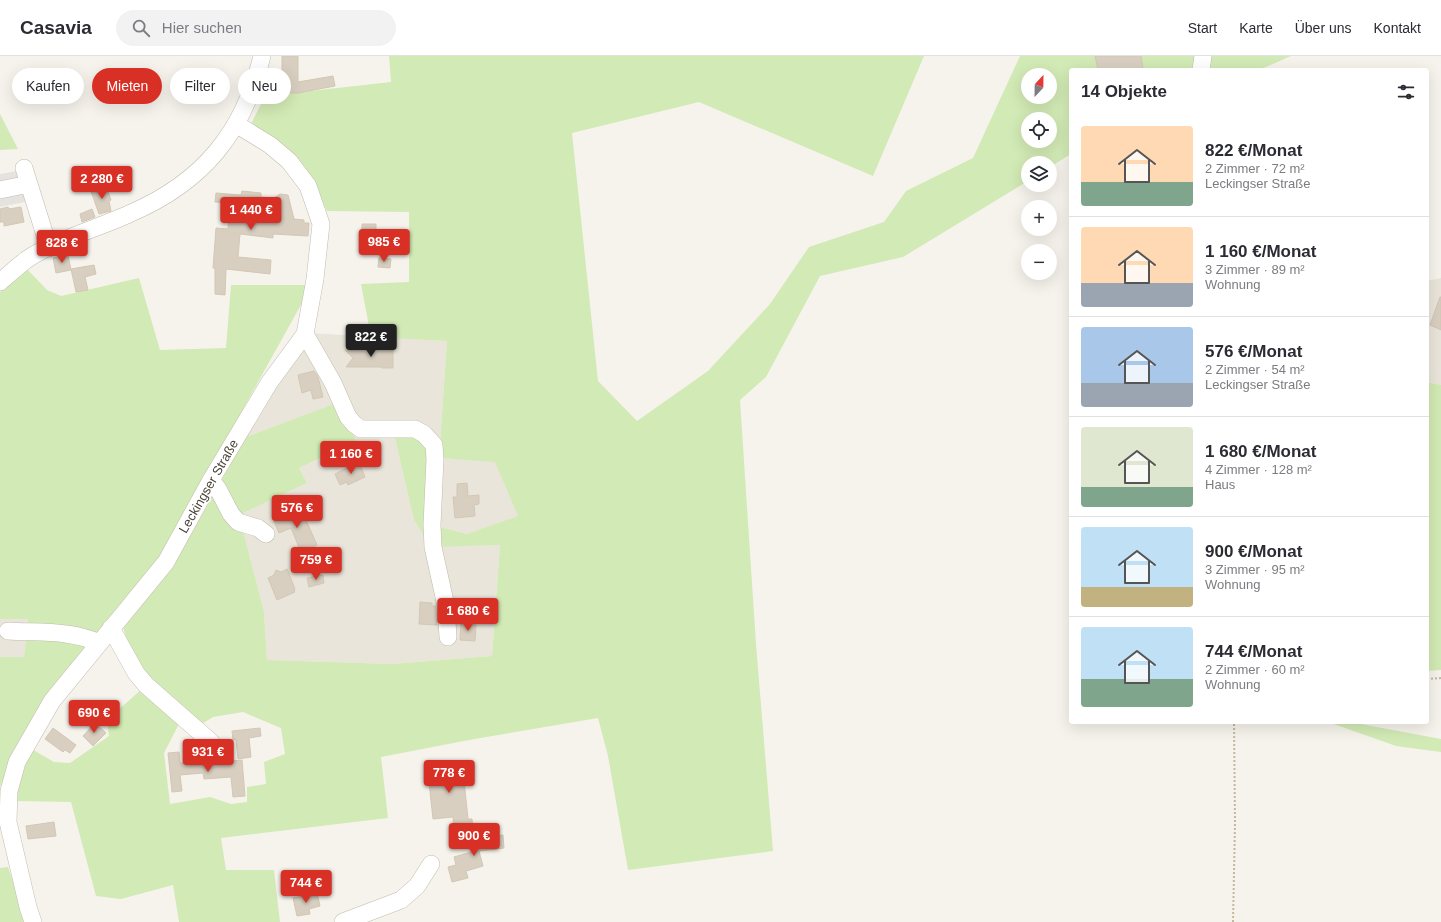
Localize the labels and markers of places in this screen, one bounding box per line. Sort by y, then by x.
pin: 2 280 € [65,166,139,200]
pin: 1 440 € [214,197,288,231]
pin: 985 € [356,229,412,263]
pin: 828 € [34,230,90,264]
pin: 822 € [343,324,399,358]
pin: 1 160 € [314,441,388,475]
pin: 576 € [269,495,325,529]
pin: 759 € [288,547,344,581]
pin: 1 680 € [431,598,505,632]
pin: 690 € [66,700,122,734]
pin: 931 € [180,739,236,773]
pin: 778 € [421,760,477,794]
pin: 900 € [446,823,502,857]
pin: 744 € [278,870,334,904]

